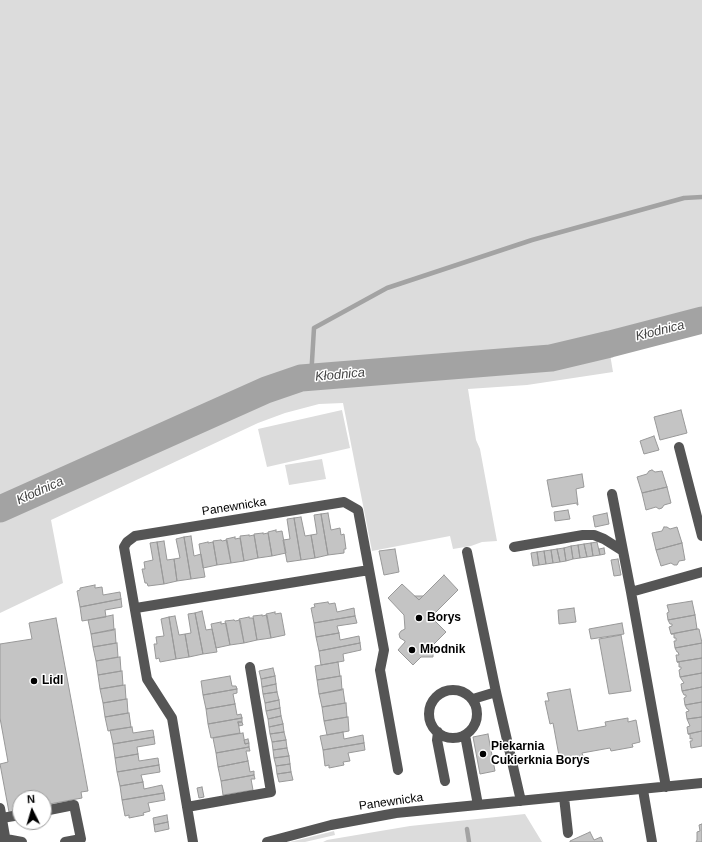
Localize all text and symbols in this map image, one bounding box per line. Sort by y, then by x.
water label: Kłodnica [634,317,686,345]
water label: Kłodnica [314,365,366,385]
water label: Kłodnica [14,474,66,508]
street label: Panewnicka [201,495,267,519]
place label: Borys [427,611,461,625]
marker: Borys [414,613,424,623]
place label: Młodnik [420,643,465,657]
marker: Młodnik [407,645,417,655]
place label: Lidl [42,674,63,688]
marker: Lidl [29,676,39,686]
place label: Piekarnia Cukierknia Borys [491,740,590,768]
marker: Piekarnia Cukierknia Borys [478,749,488,759]
north arrow [12,790,52,830]
street label: Panewnicka [358,790,424,814]
text: N [27,793,36,805]

